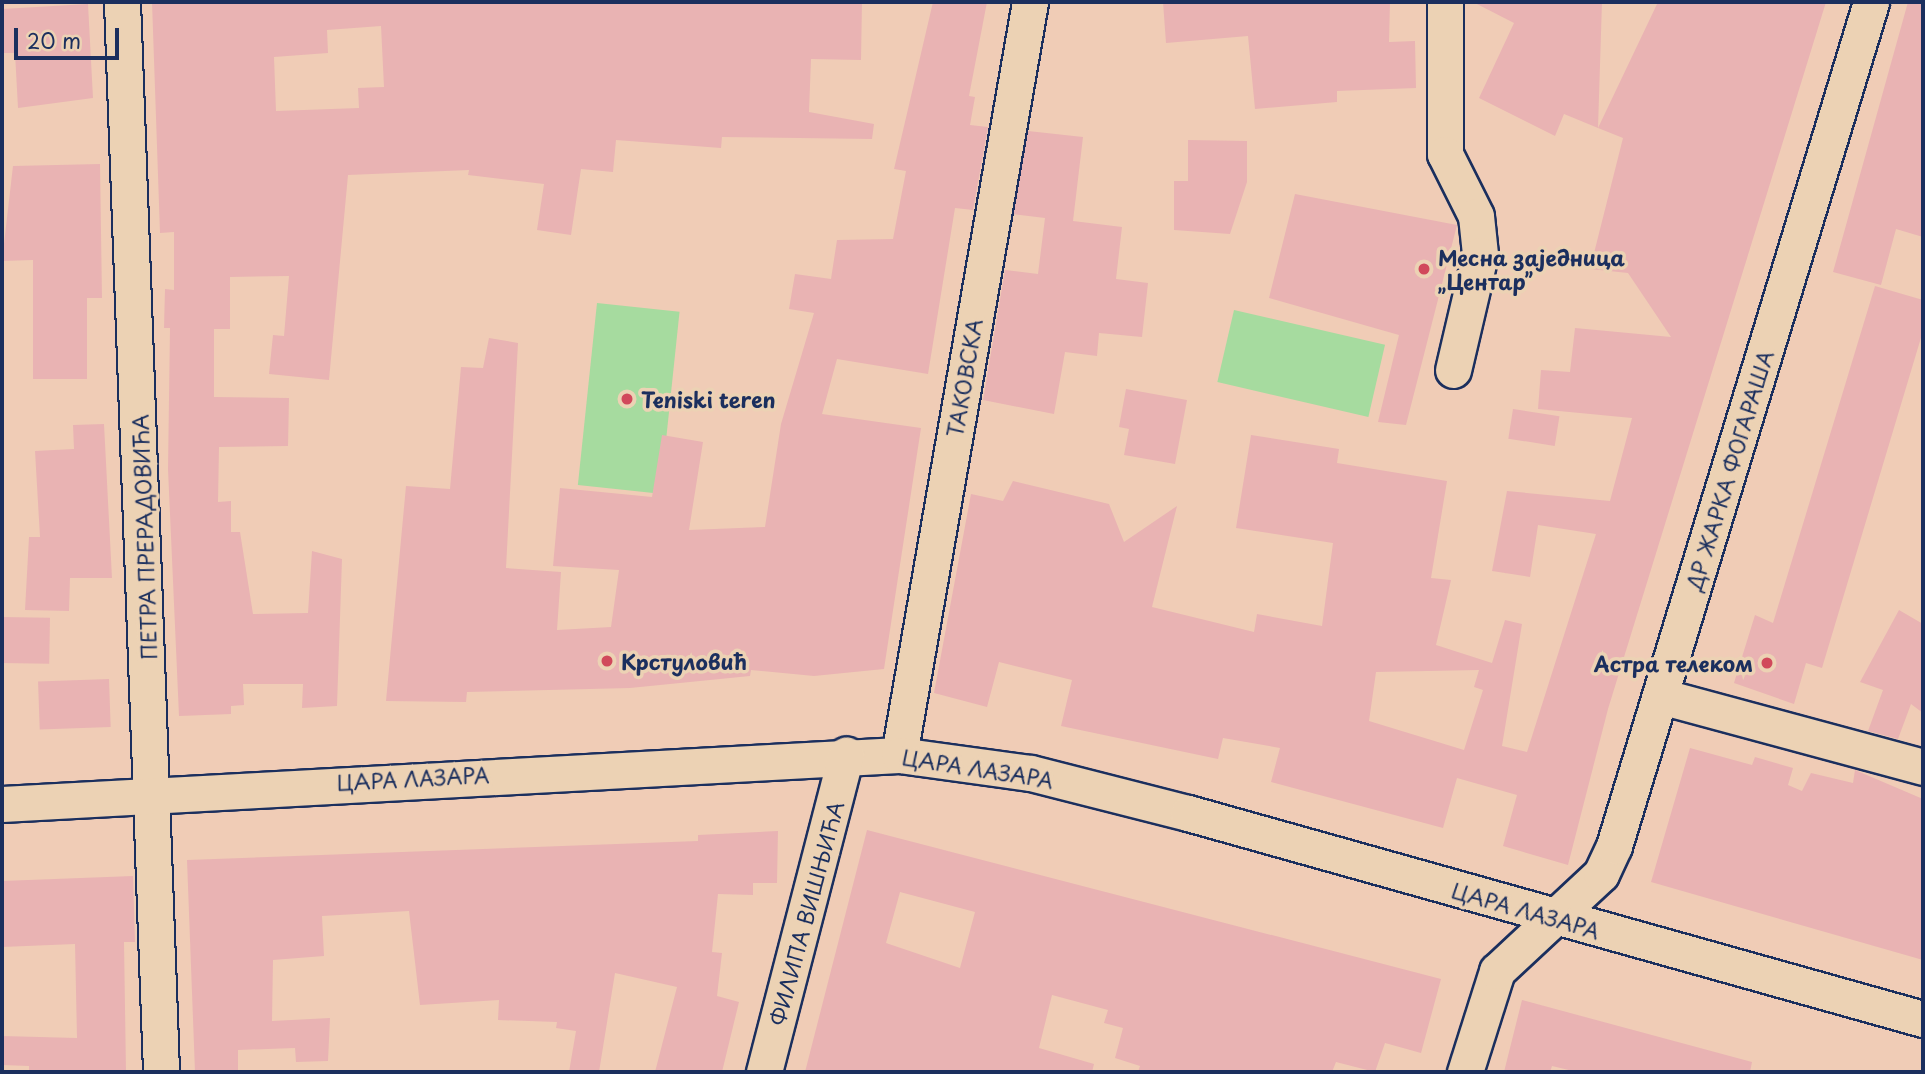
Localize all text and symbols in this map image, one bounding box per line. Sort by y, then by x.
scale bar [18,14,122,58]
text: 20 m [27,24,81,56]
place label: Месна заједница „Центар” [1438,244,1625,294]
marker: Месна заједница „Центар” [1416,261,1432,277]
street label: ТАКОВСКА [941,317,987,439]
street label: ДР ЖАРКА ФОГАРАША [1681,348,1777,592]
place label: Teniski teren [641,386,777,412]
marker: Teniski teren [619,391,635,407]
street label: ПЕТРА ПРЕРАДОВИЋА [127,413,161,661]
place label: Крстуловић [621,648,747,674]
place label: Астра телеком [1593,650,1753,676]
marker: Крстуловић [599,653,615,669]
marker: Астра телеком [1759,655,1775,671]
street label: ЦАРА ЛАЗАРА [901,744,1055,792]
street label: ЦАРА ЛАЗАРА [336,761,490,795]
street label: ФИЛИПА ВИШЊИЋА [764,797,848,1029]
street label: ЦАРА ЛАЗАРА [1449,877,1603,943]

